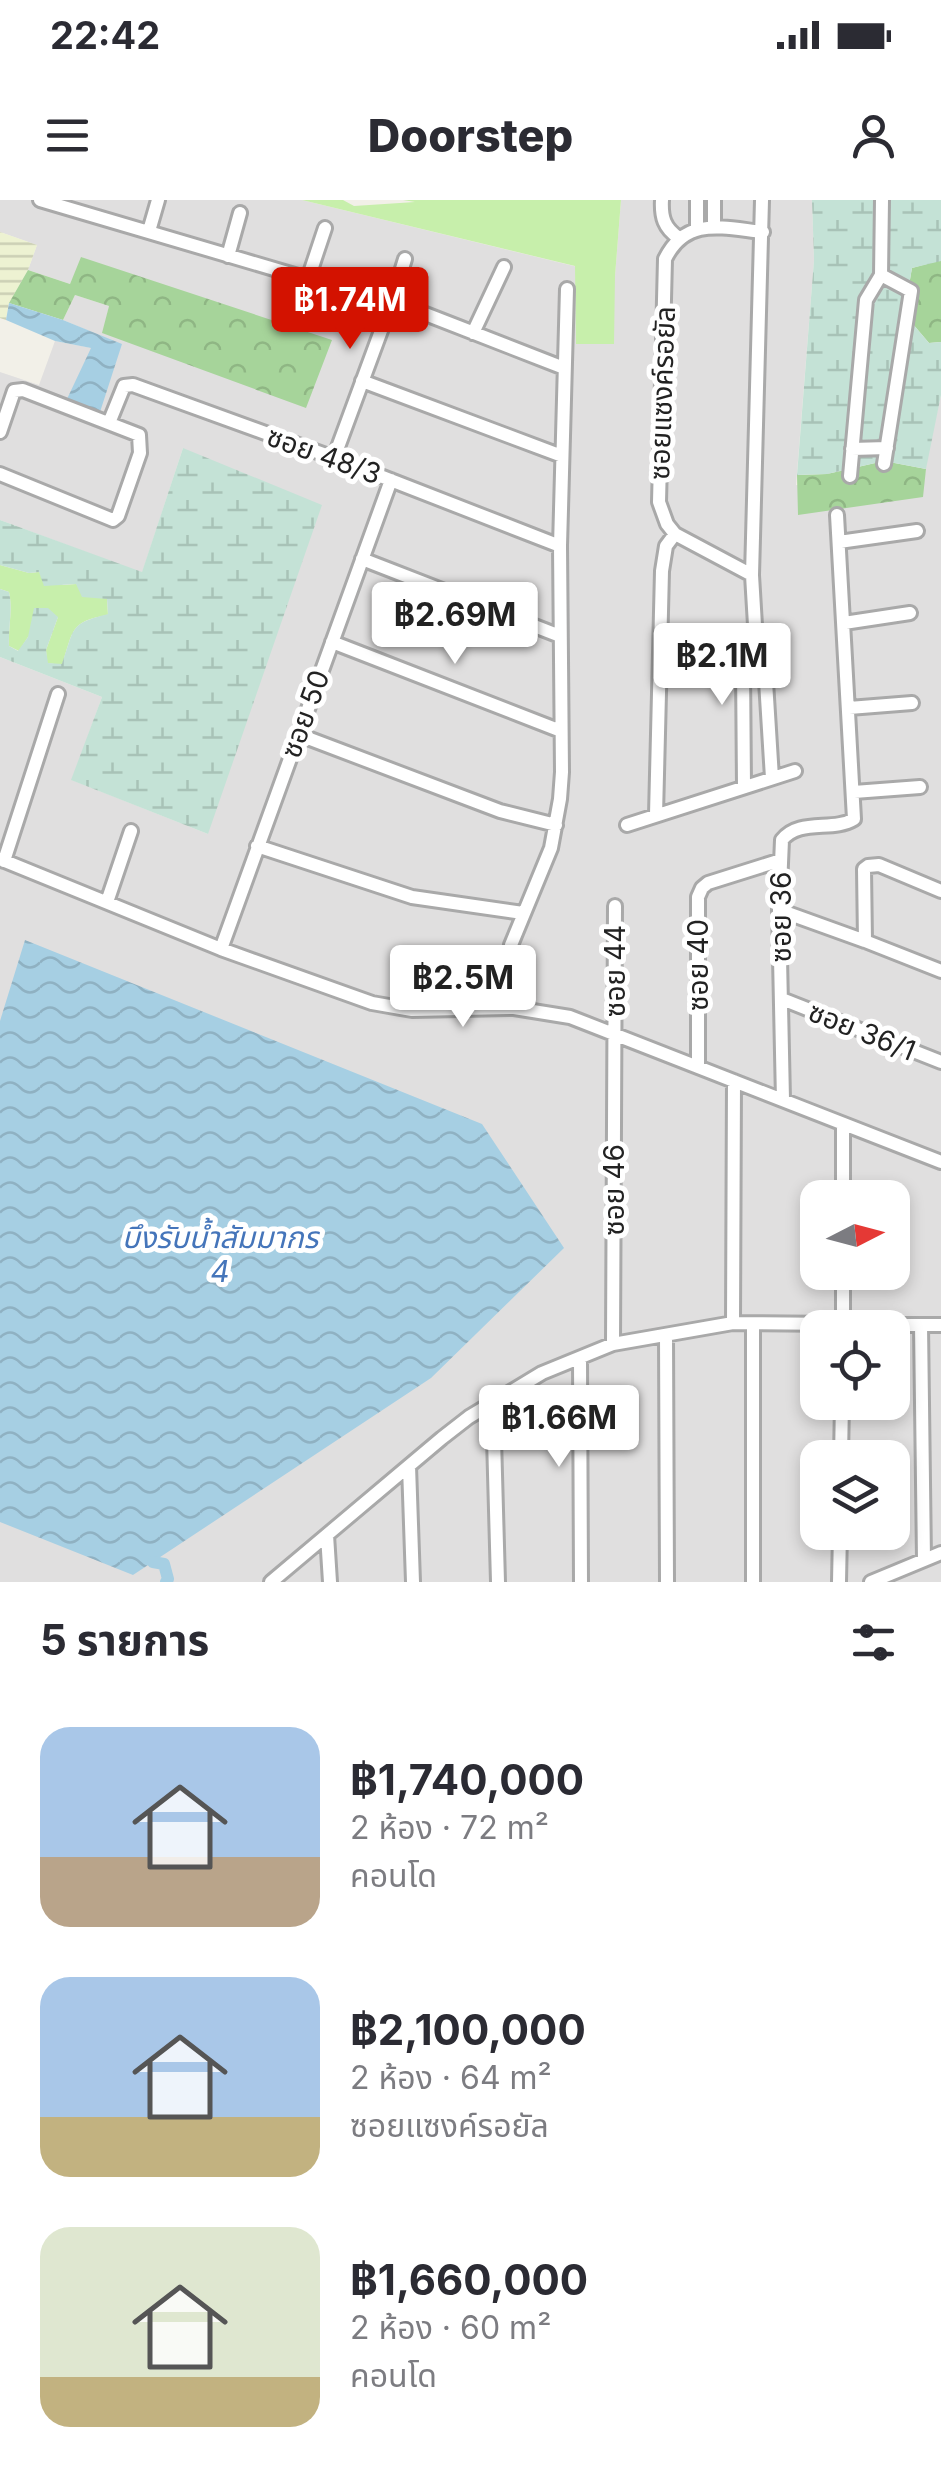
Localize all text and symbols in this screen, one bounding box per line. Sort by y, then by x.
text: 22:42 [50,12,160,58]
icon: menu [40,108,95,163]
text: Doorstep [368,108,573,163]
icon: person [846,108,901,163]
pin: ฿1.74M [269,267,431,352]
text: ฿1.74M [293,280,407,319]
street label: ซอยแซงค์รอยัล [642,305,682,481]
street label: ซอย 48/3 [262,419,386,491]
pin: ฿2.69M [374,582,536,667]
text: ฿2.69M [394,595,516,634]
pin: ฿2.1M [652,623,792,708]
text: ฿2.1M [676,636,768,675]
street label: ซอย 50 [273,666,337,762]
street label: ซอย 36 [764,872,798,962]
street label: ซอย 40 [681,919,715,1011]
street label: ซอย 44 [598,925,632,1017]
pin: ฿2.5M [393,945,533,1030]
text: ฿2.5M [412,958,514,997]
street label: ซอย 36/1 [804,994,920,1068]
street label: ซอย 46 [597,1144,631,1236]
north arrow [800,1180,910,1290]
map controls [800,1180,910,1550]
water label: บึงรับน้ำสัมมากร 4 [122,1217,321,1289]
button: locate [800,1310,910,1420]
pin: ฿1.66M [478,1385,640,1470]
text: ฿1.66M [501,1398,617,1437]
button: layers [800,1440,910,1550]
text: 5 รายการ [40,1614,209,1665]
icon: filters [846,1615,901,1670]
text: ฿1,740,000 [350,1754,584,1805]
icon: home [120,1767,240,1887]
text: 2 ห้อง · 72 m² [350,1808,549,1847]
text: คอนโด [350,1856,437,1895]
text: ฿2,100,000 [350,2004,586,2055]
icon: home [120,2017,240,2137]
text: 2 ห้อง · 64 m² [350,2058,552,2097]
text: ซอยแซงค์รอยัล [350,2106,549,2145]
text: ฿1,660,000 [350,2254,588,2305]
icon: home [120,2267,240,2387]
text: 2 ห้อง · 60 m² [350,2308,551,2347]
text: คอนโด [350,2356,437,2395]

